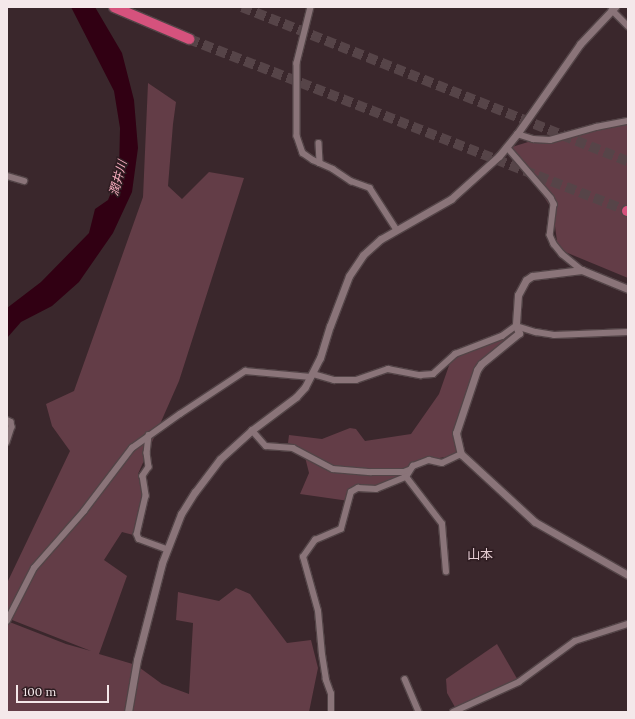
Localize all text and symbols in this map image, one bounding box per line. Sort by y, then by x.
water label: 潤井川 [106,159,130,197]
district label: 山本 [467,547,493,563]
scale bar [18,677,111,703]
text: 100 m [23,684,56,699]

